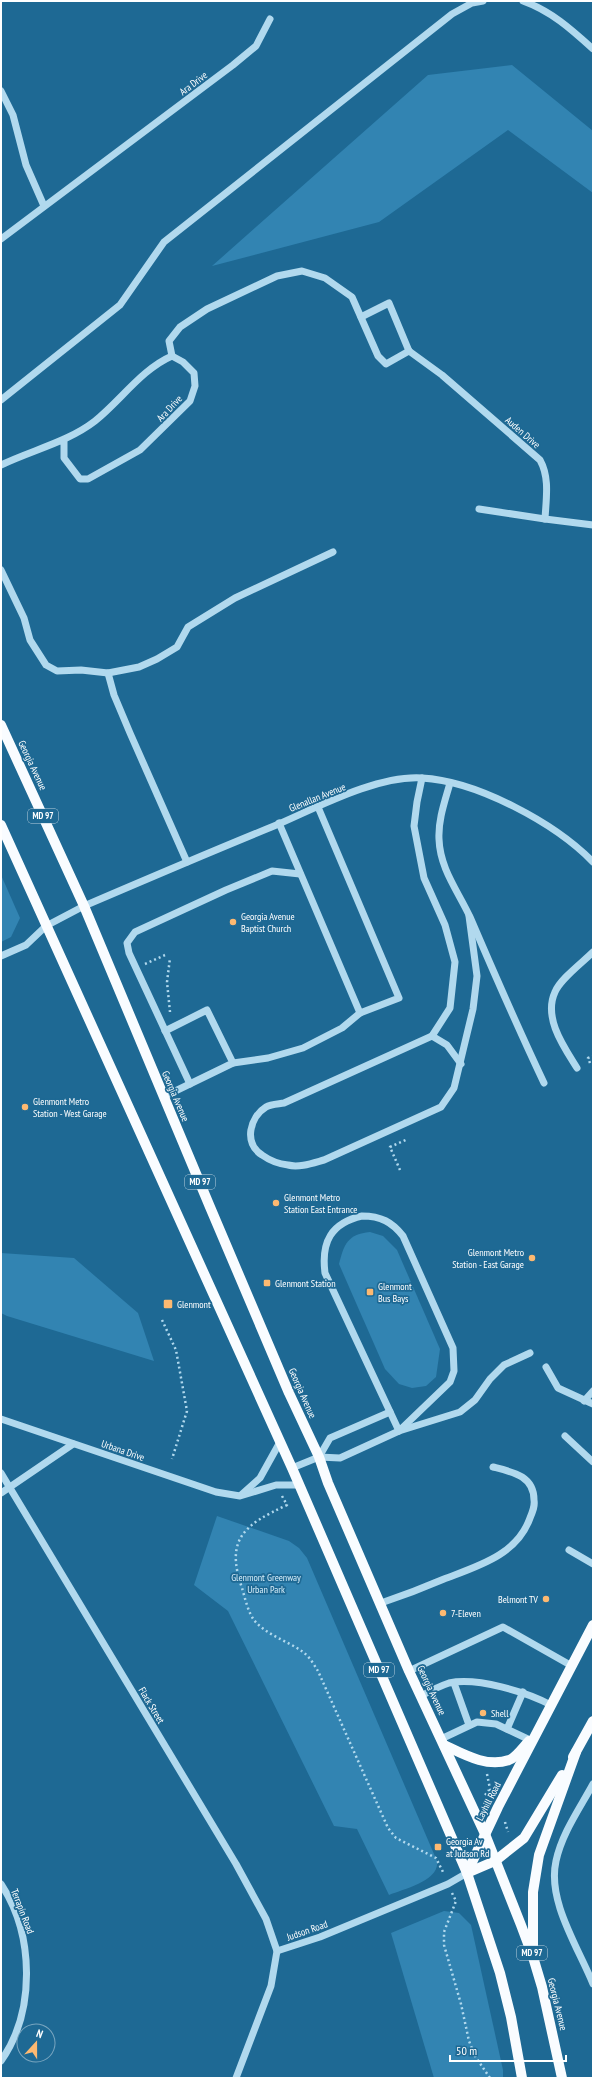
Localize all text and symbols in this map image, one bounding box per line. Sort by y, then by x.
street label: Ara Drive [177,69,210,98]
street label: Ara Drive [154,392,185,424]
street label: Auden Drive [502,414,543,451]
street label: Georgia Avenue [15,738,50,792]
street label: Glenallan Avenue [287,780,347,815]
road number: MD 97 [28,809,58,823]
place label: Georgia Avenue Baptist Church [241,910,295,935]
marker: Georgia Avenue Baptist Church [228,917,238,927]
street label: Georgia Avenue [159,1069,192,1123]
place label: Glenmont Metro Station - West Garage [33,1095,107,1120]
marker: Glenmont Metro Station - West Garage [20,1102,30,1112]
road number: MD 97 [185,1175,215,1189]
place label: Glenmont Metro Station East Entrance [284,1191,357,1216]
marker: Glenmont Metro Station East Entrance [271,1198,281,1208]
place label: Glenmont Metro Station - East Garage [452,1246,524,1271]
marker: Glenmont Metro Station - East Garage [527,1253,537,1263]
place label: Glenmont Station [275,1277,336,1290]
marker: Glenmont Station [262,1278,272,1288]
place label: Glenmont Bus Bays [378,1280,412,1305]
marker: Glenmont Bus Bays [365,1287,375,1297]
marker: Glenmont [162,1298,174,1310]
place label: Glenmont [177,1298,211,1311]
street label: Georgia Avenue [286,1366,319,1420]
street label: Urbana Drive [99,1437,146,1464]
park label: Glenmont Greenway Urban Park [231,1571,301,1596]
place label: Belmont TV [498,1593,538,1606]
marker: Belmont TV [541,1594,551,1604]
place label: 7-Eleven [451,1607,481,1620]
marker: 7-Eleven [438,1608,448,1618]
road number: MD 97 [364,1663,394,1677]
street label: Georgia Avenue [414,1663,449,1717]
street label: Flack Street [136,1685,168,1726]
place label: Shell [491,1707,509,1720]
marker: Shell [478,1708,488,1718]
street label: Layhill Road [473,1779,504,1823]
place label: Georgia Av at Judson Rd [446,1835,489,1860]
marker: Georgia Av at Judson Rd [433,1842,443,1852]
street label: Terrapin Road [8,1887,37,1936]
street label: Judson Road [284,1917,329,1944]
road number: MD 97 [517,1946,547,1960]
street label: Georgia Avenue [545,1977,570,2032]
north arrow [16,2023,56,2063]
text: N [34,2026,45,2041]
scale bar [450,2037,566,2063]
text: 50 m [456,2043,477,2058]

